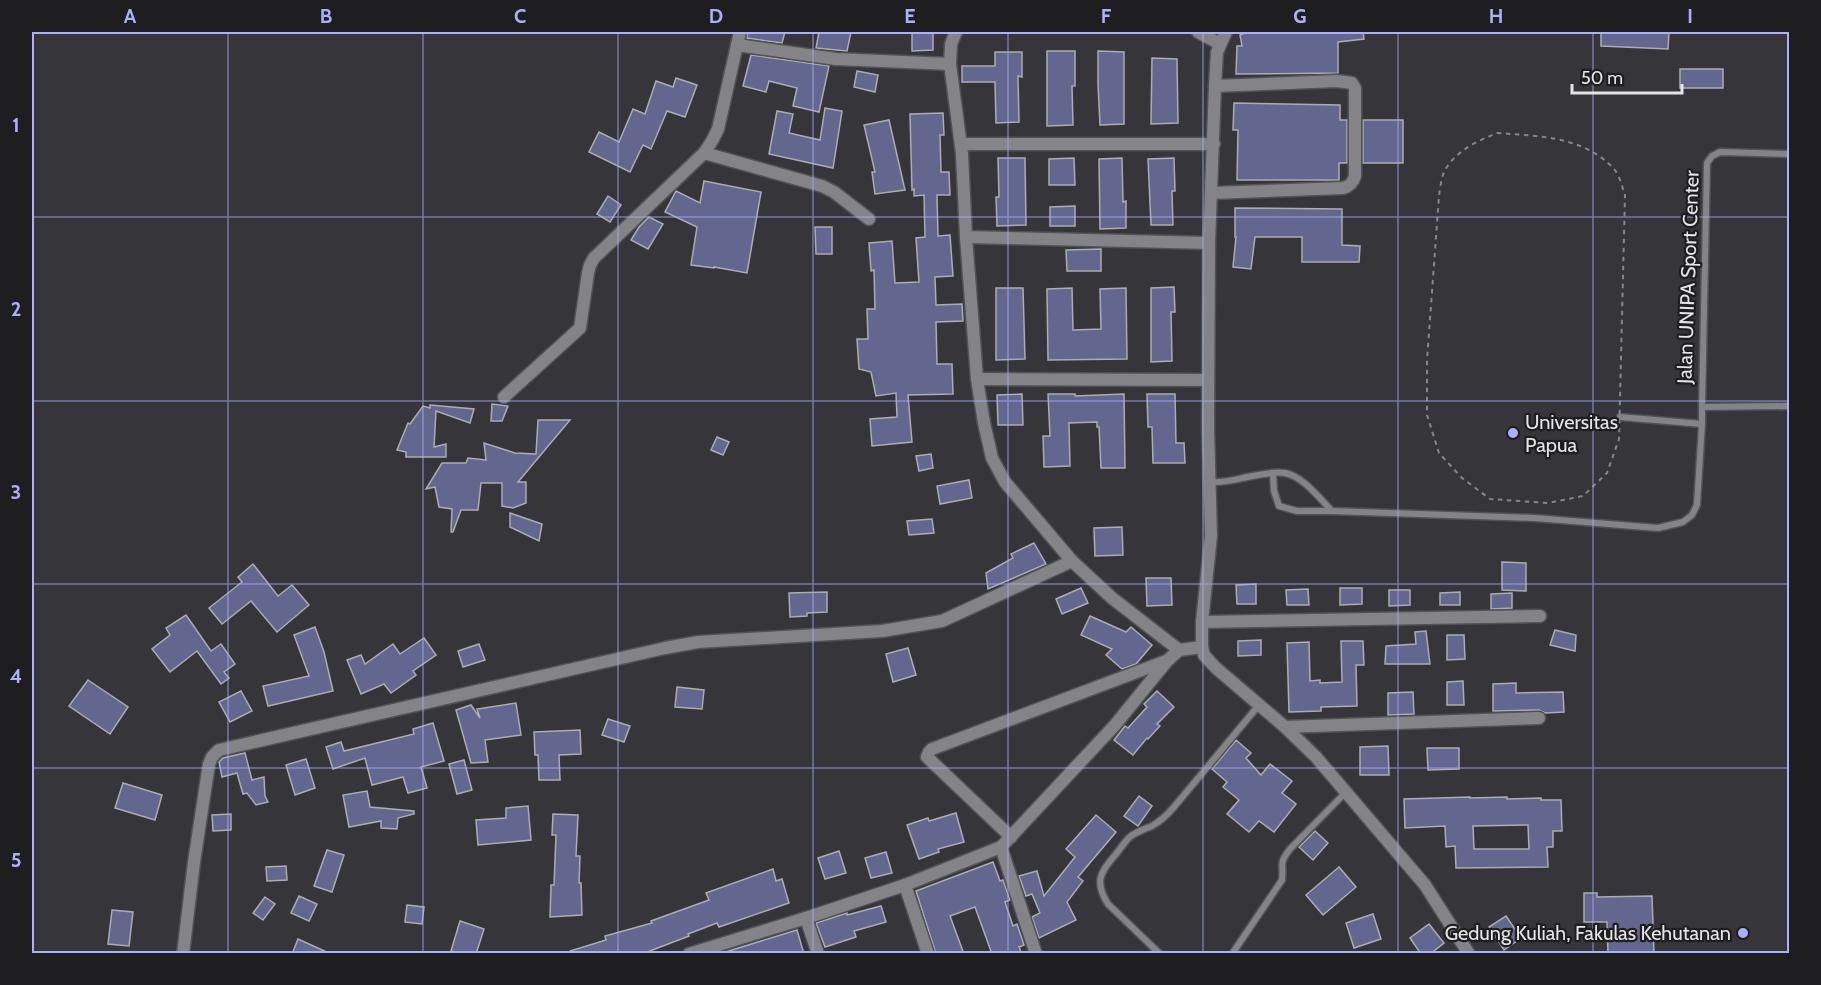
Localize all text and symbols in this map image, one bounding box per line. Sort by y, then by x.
text: A [124,4,137,28]
text: B [320,4,332,28]
text: C [514,4,526,28]
text: D [709,4,723,28]
text: E [904,4,916,28]
text: F [1101,4,1112,28]
text: G [1293,4,1307,28]
text: H [1489,4,1503,28]
text: I [1687,4,1693,28]
scale bar [1572,57,1682,95]
text: 50 m [1581,67,1623,89]
text: 1 [12,113,20,137]
street label: Jalan UNIPA Sport Center [1672,169,1704,385]
text: 2 [11,297,21,321]
place label: Universitas Papua [1525,410,1618,457]
marker: Universitas Papua [1506,426,1520,440]
text: 3 [11,480,21,504]
text: 4 [10,664,22,688]
text: 5 [11,848,21,872]
place label: Gedung Kuliah, Fakulas Kehutanan [1445,921,1731,945]
marker: Gedung Kuliah, Fakulas Kehutanan [1736,926,1750,940]

